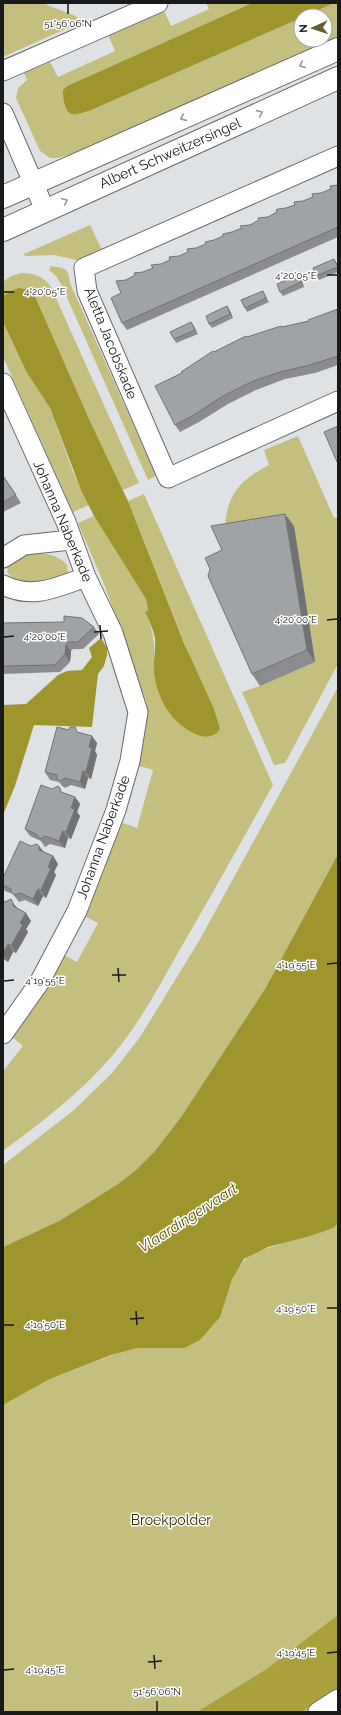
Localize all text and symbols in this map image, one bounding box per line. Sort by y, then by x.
north arrow [293,8,333,48]
text: 51°56'06"N [44,18,92,29]
text: N [297,24,310,33]
one-way arrow [299,60,307,68]
one-way arrow [256,110,264,118]
one-way arrow [180,113,187,121]
street label: Albert Schweitzersingel [97,114,243,191]
one-way arrow [61,198,68,206]
text: 4°20'05"E [275,270,317,281]
street label: Aletta Jacobskade [81,285,141,401]
text: 4°20'05"E [24,286,66,297]
street label: Johanna Naberkade [30,458,96,584]
text: 4°20'00"E [275,614,317,625]
text: 4°20'00"E [24,631,66,642]
street label: Johanna Naberkade [73,773,133,901]
text: 4°19'55"E [276,959,316,970]
text: 4°19'55"E [25,975,65,986]
water label: Vlaardingervaart [135,1179,241,1257]
text: 4°19'50"E [276,1303,316,1314]
text: 4°19'50"E [25,1319,65,1330]
park label: Broekpolder [131,1512,211,1528]
text: 4°19'45"E [276,1647,316,1658]
text: 4°19'45"E [25,1664,65,1675]
text: 51°56'06"N [133,1686,181,1697]

